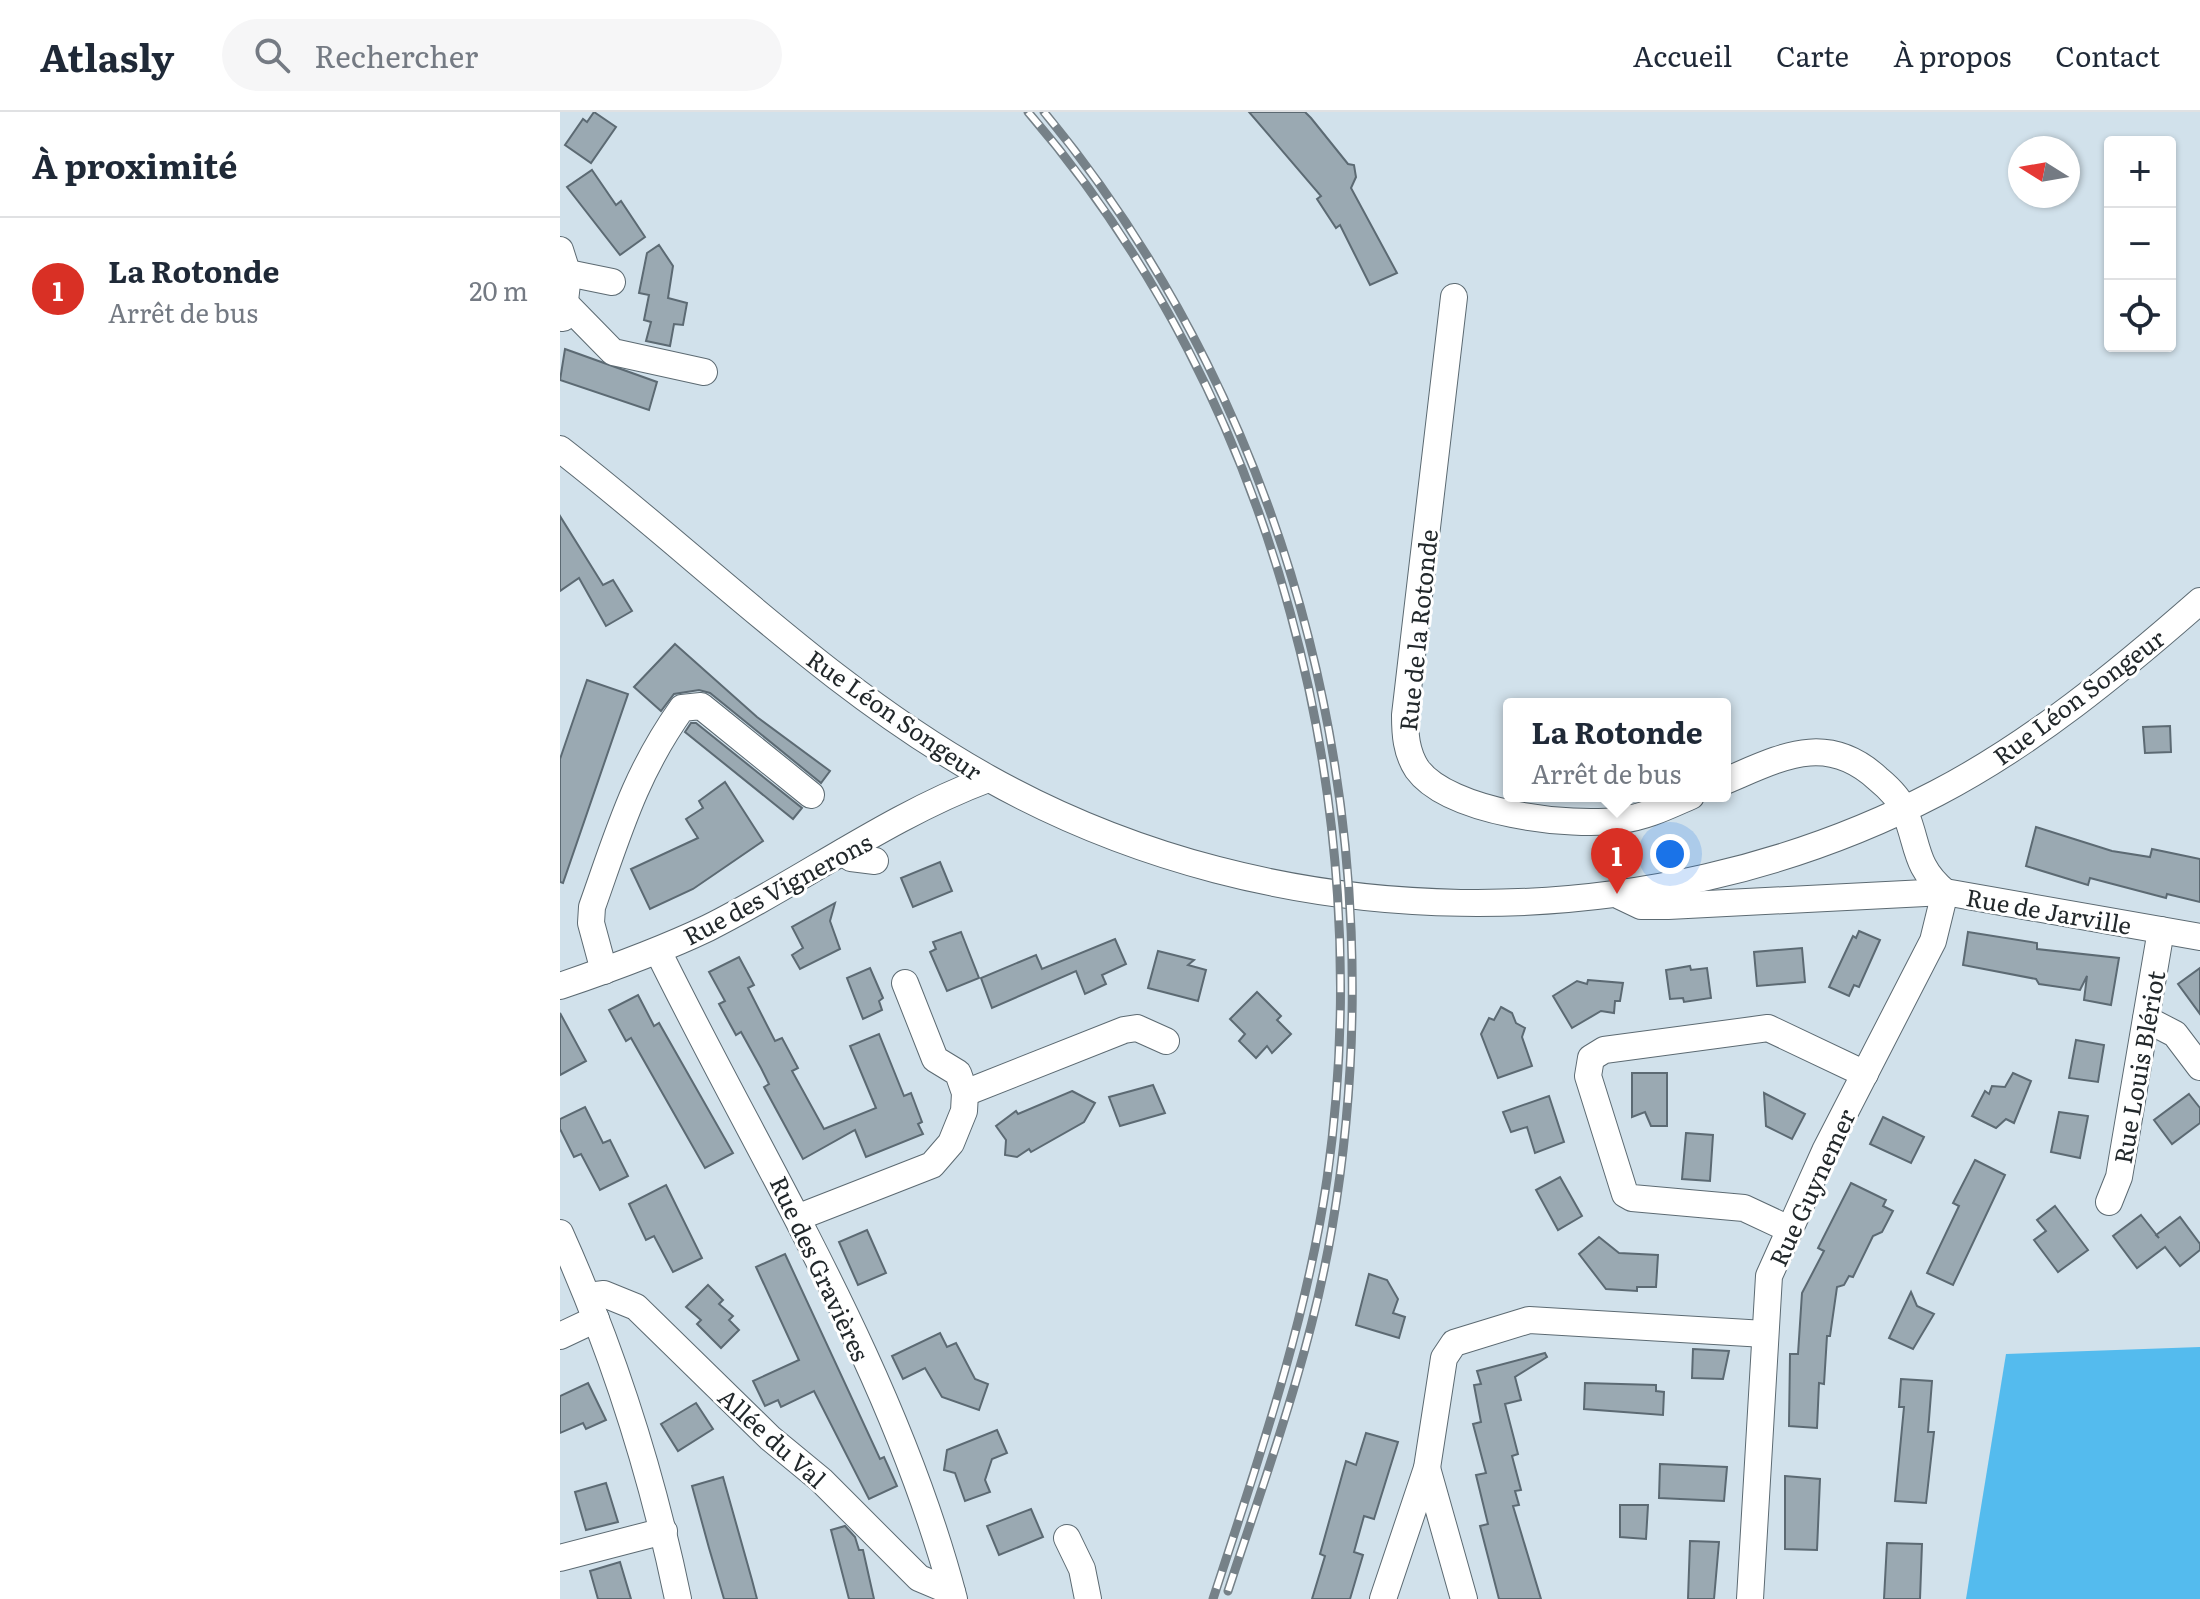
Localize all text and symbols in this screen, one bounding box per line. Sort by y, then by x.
search box [222,19,782,91]
text: Atlasly [40,27,174,84]
icon: search [250,33,294,77]
text: Rechercher [314,33,478,77]
text: Accueil [1633,34,1732,76]
text: Carte [1776,34,1849,76]
text: À propos [1893,34,2011,76]
text: Contact [2055,34,2160,76]
north arrow [2008,136,2080,208]
map controls [2104,136,2176,352]
button: + [2104,136,2176,208]
text: À proximité [32,139,237,189]
button: − [2104,208,2176,280]
text: La Rotonde [108,248,279,292]
text: 1 [53,270,63,309]
text: 20 m [469,270,528,309]
button: locate [2104,280,2176,352]
text: Arrêt de bus [108,292,258,331]
street label: Rue de la Rotonde [1389,527,1445,733]
street label: Rue Léon Songeur [1985,619,2172,772]
street label: Rue Léon Songeur [800,640,990,788]
popup [1503,698,1731,802]
text: La Rotonde [1531,709,1703,753]
text: Arrêt de bus [1531,753,1681,792]
street label: Rue des Vignerons [676,823,878,953]
pin: 1 [1591,828,1643,894]
your location [1650,834,1690,874]
street label: Rue de Jarville [1964,878,2134,942]
street label: Rue Louis Blériot [2104,967,2172,1166]
street label: Rue Guynemer [1759,1102,1863,1271]
street label: Rue des Gravières [763,1170,879,1367]
street label: Allée du Val [711,1379,835,1495]

